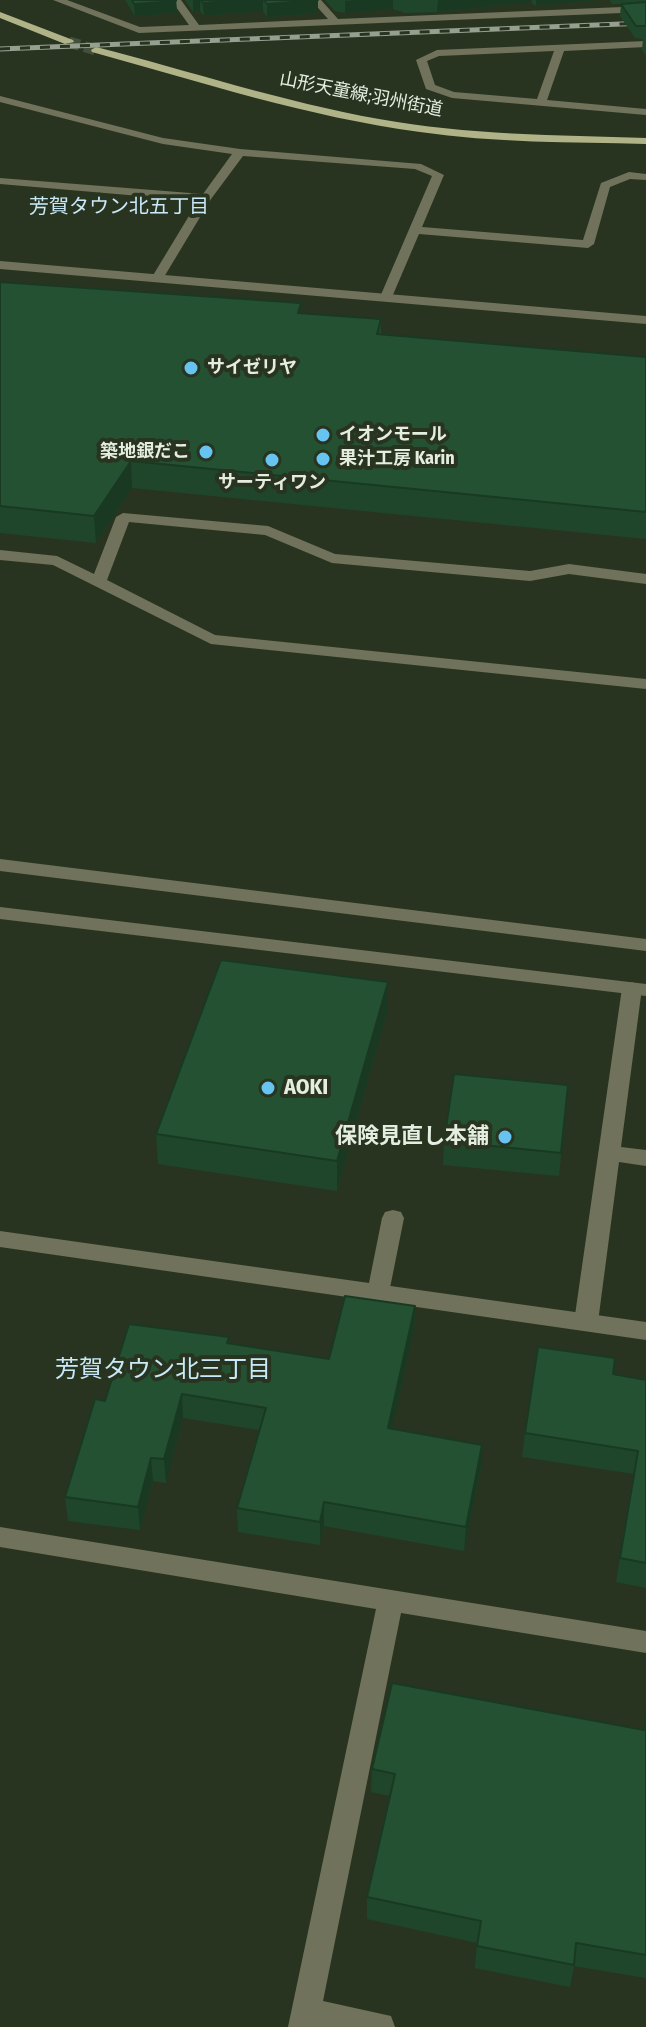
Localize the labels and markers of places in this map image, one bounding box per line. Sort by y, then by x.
place label: サイゼリヤ [207,357,297,379]
marker: サイゼリヤ [182,359,200,377]
place label: イオンモール [339,424,447,446]
marker: イオンモール [314,426,332,444]
place label: 築地銀だこ [100,441,190,463]
marker: 築地銀だこ [197,443,215,461]
place label: 果汁工房 Karin [339,448,455,470]
marker: 果汁工房 Karin [314,450,332,468]
marker: サーティワン [263,451,281,469]
place label: サーティワン [218,472,326,494]
place label: AOKI [284,1075,328,1101]
marker: AOKI [259,1079,277,1097]
place label: 保険見直し本舗 [335,1124,489,1150]
marker: 保険見直し本舗 [496,1128,514,1146]

